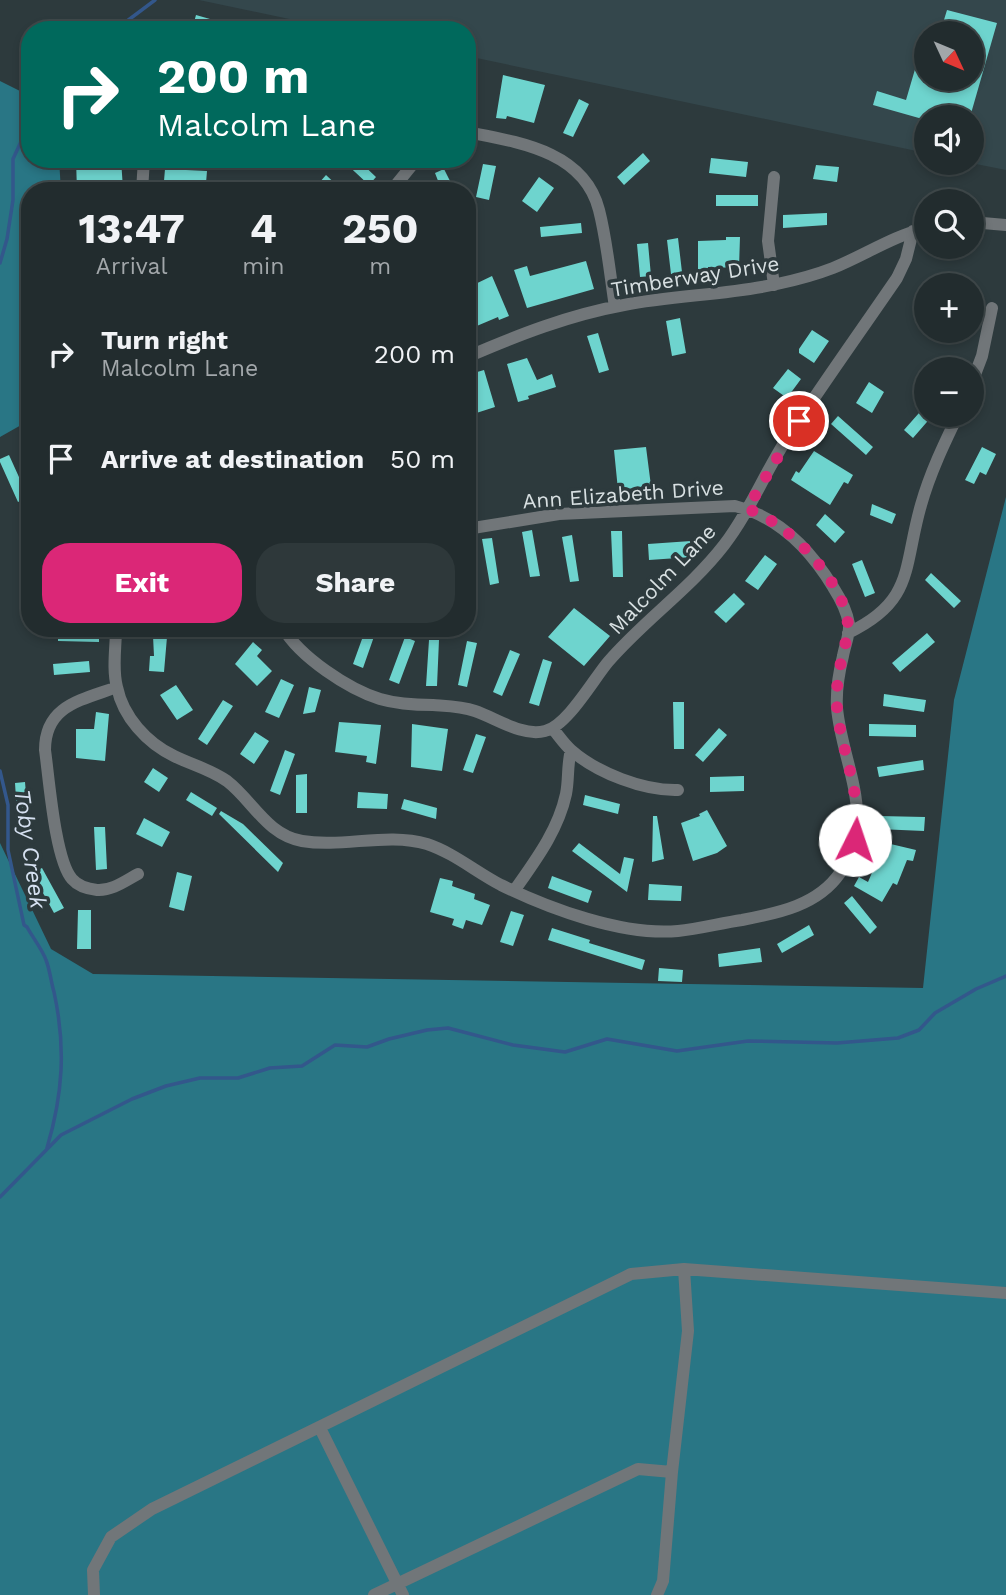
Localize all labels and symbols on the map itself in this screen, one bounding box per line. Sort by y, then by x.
north arrow [914,21,984,91]
street label: Timberway Drive [609,250,781,302]
pin [769,391,829,451]
street label: Ann Elizabeth Drive [522,474,724,514]
street label: Malcolm Lane [603,519,721,639]
water label: Toby Creek [8,788,52,912]
position arrow [818,803,892,877]

